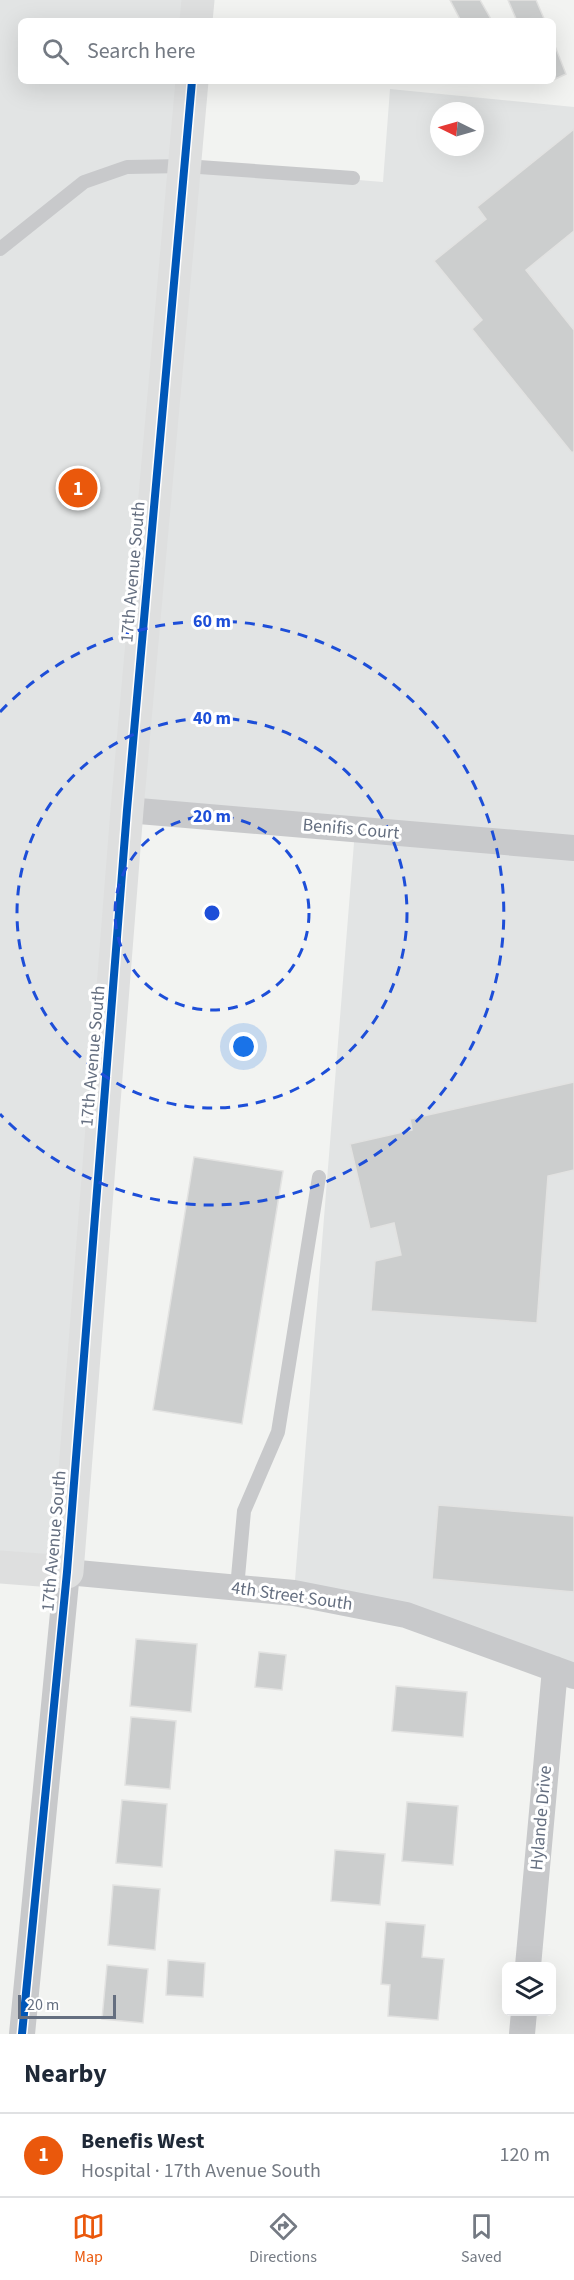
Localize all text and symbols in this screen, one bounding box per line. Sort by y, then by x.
search box [18,18,556,84]
icon: search [39,35,72,68]
text: Search here [87,35,195,67]
north arrow [430,102,484,156]
pin: 1 [58,466,98,510]
street label: 17th Avenue South [114,500,152,644]
text: 60 m [193,609,231,634]
text: 40 m [193,706,231,731]
text: 20 m [193,804,231,829]
street label: Benifis Court [302,812,400,846]
centre of rings [202,903,222,923]
street label: 17th Avenue South [74,984,112,1128]
your location [229,1032,258,1061]
street label: 17th Avenue South [35,1469,73,1613]
street label: 4th Street South [230,1575,354,1617]
street label: Hylande Drive [524,1764,558,1871]
map controls [502,1962,556,2016]
button: layers [502,1962,556,2016]
scale bar [18,1992,116,2020]
text: 20 m [27,1994,59,2016]
text: Nearby [24,2055,107,2092]
text: Benefis West [81,2125,204,2157]
text: 1 [38,2141,49,2169]
text: 120 m [500,2141,550,2169]
text: Hospital · 17th Avenue South [81,2157,321,2185]
tab: Map [72,2210,105,2268]
tab: Directions [249,2210,317,2268]
tab: Saved [461,2210,502,2268]

